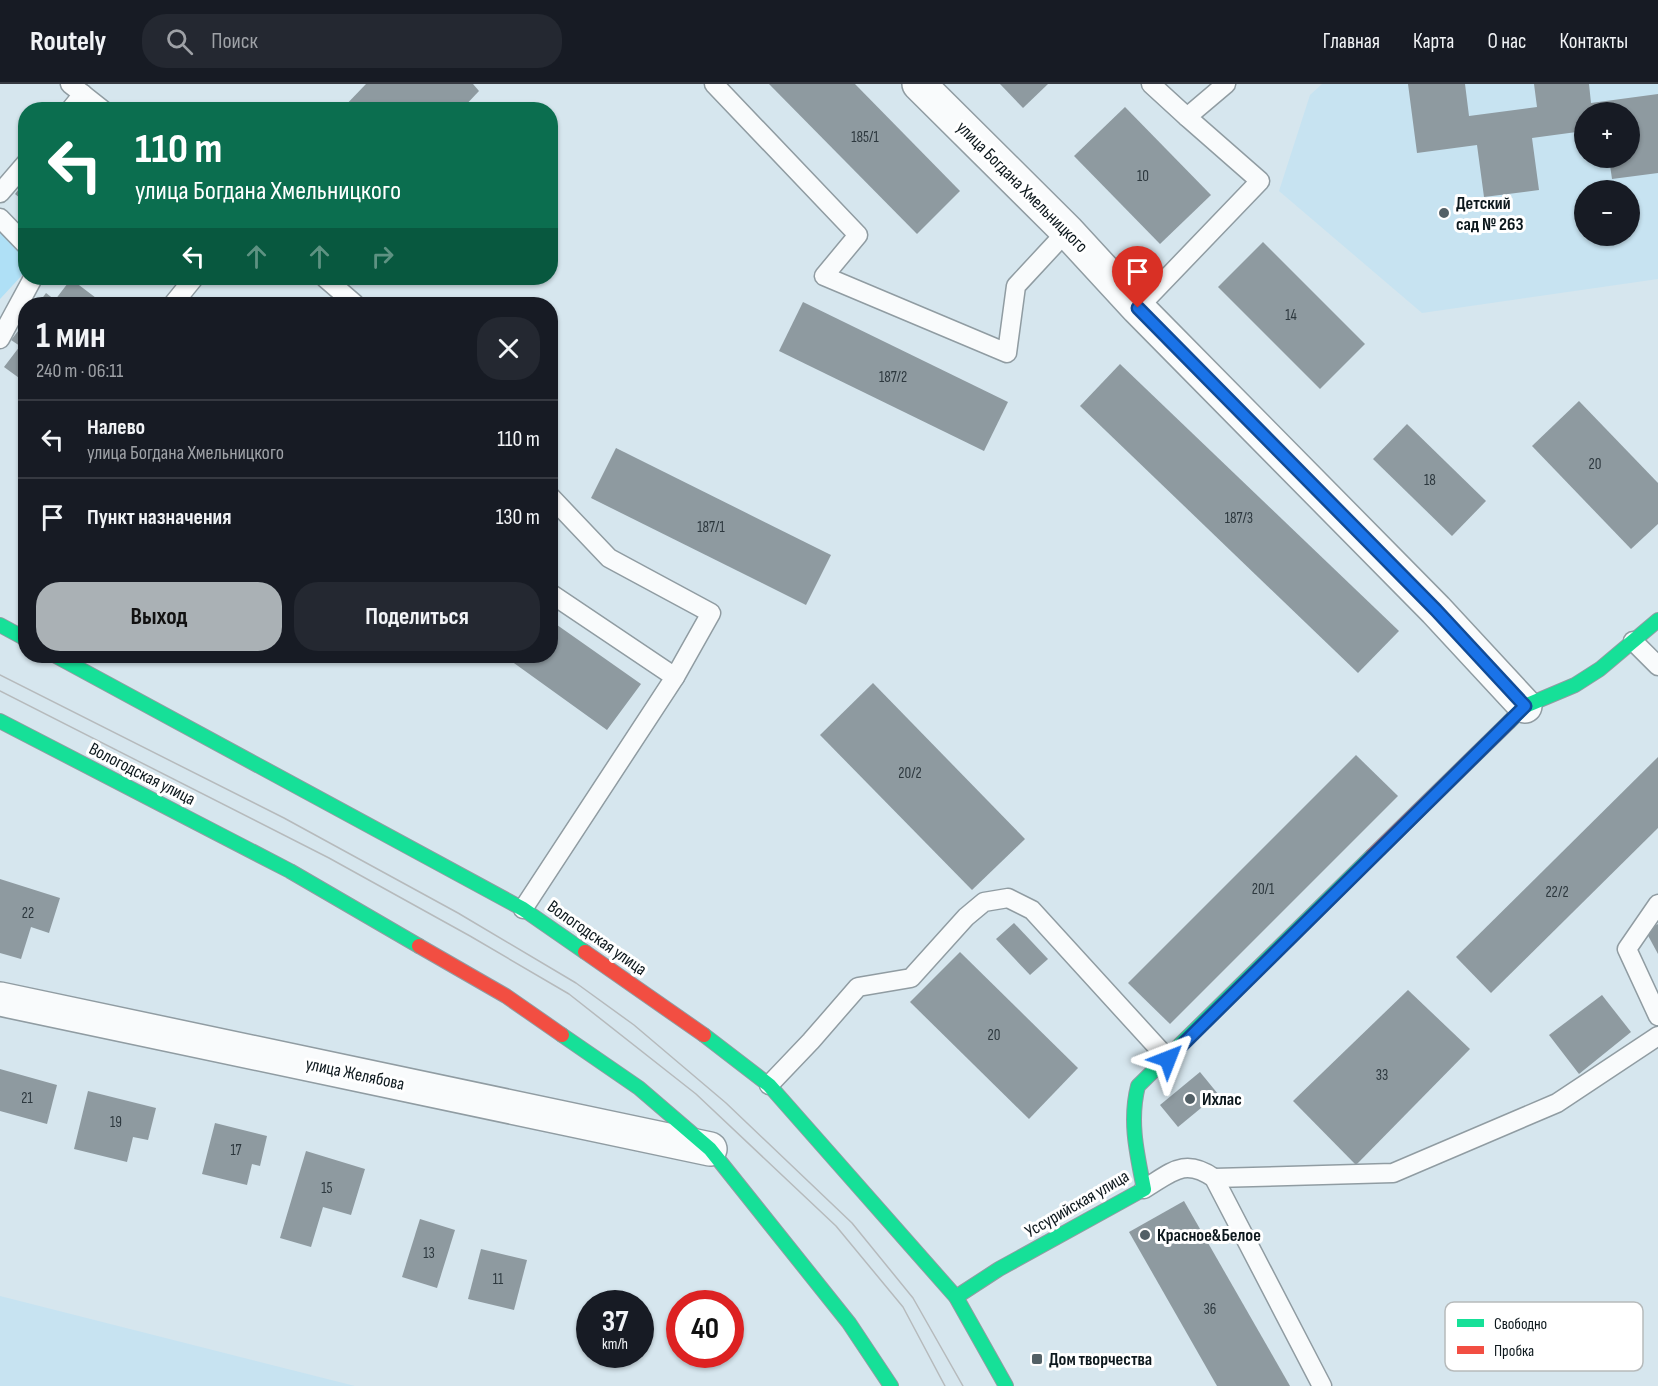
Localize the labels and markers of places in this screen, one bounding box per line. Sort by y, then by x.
place label: Детский сад № 263 [1456,193,1523,235]
marker: Детский сад № 263 [1437,206,1451,220]
pin [1112,246,1163,308]
place label: Ихлас [1202,1089,1242,1110]
marker: Ихлас [1183,1092,1197,1106]
place label: Красное&Белое [1157,1225,1261,1246]
marker: Красное&Белое [1138,1228,1152,1242]
place label: Дом творчества [1049,1349,1152,1370]
marker: Дом творчества [1030,1352,1044,1366]

